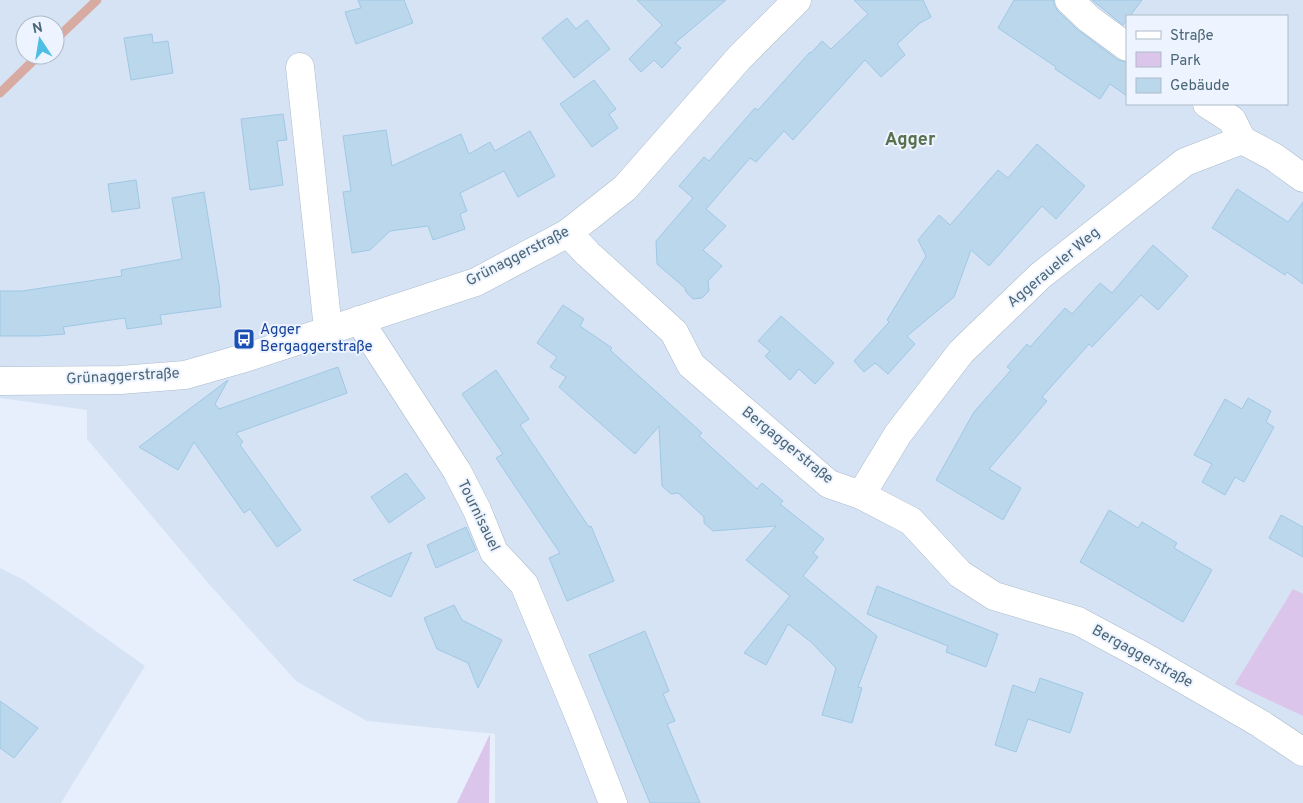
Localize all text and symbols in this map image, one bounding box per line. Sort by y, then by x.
north arrow [15,15,65,65]
legend [1126,15,1288,105]
text: N [31,19,44,38]
text: Straße [1170,27,1214,46]
text: Park [1170,52,1201,71]
text: Gebäude [1170,77,1230,96]
district label: Agger [885,129,936,152]
street label: Grünaggerstraße [463,223,573,291]
street label: Aggeraueler Weg [1004,224,1104,312]
place label: Agger Bergaggerstraße [260,321,373,357]
bus stop icon: Agger Bergaggerstraße [232,327,256,351]
street label: Grünaggerstraße [66,365,180,389]
street label: Bergaggerstraße [737,403,837,489]
street label: Tournisauel [452,477,504,555]
street label: Bergaggerstraße [1088,621,1196,693]

